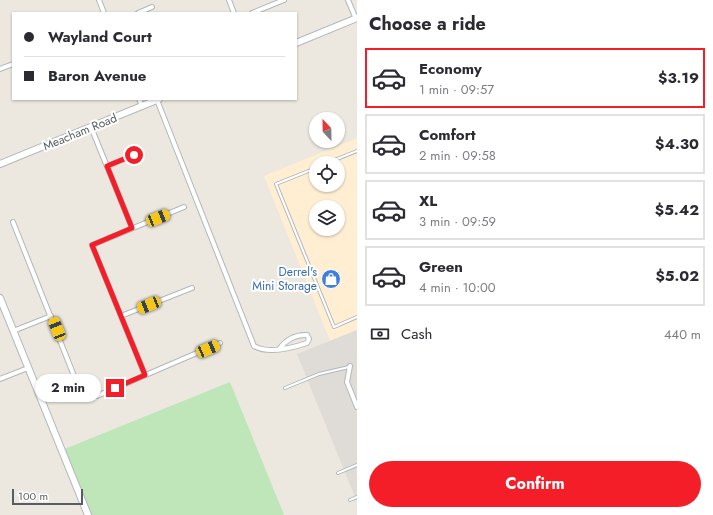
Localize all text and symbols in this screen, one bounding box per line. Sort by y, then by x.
text: Choose a ride [369,11,486,37]
text: Wayland Court [48,26,152,48]
text: Economy [419,58,482,80]
icon: car [371,60,407,96]
text: Baron Avenue [48,65,146,87]
text: $3.19 [658,67,699,89]
text: 1 min · 09:57 [419,80,494,99]
street label: Meacham Road [40,109,120,155]
north arrow [309,112,345,148]
map controls [309,112,345,236]
text: Comfort [419,124,476,146]
icon: car [371,126,407,162]
text: $4.30 [655,133,699,155]
route start [125,146,143,164]
text: 2 min · 09:58 [419,146,496,165]
button: locate [309,156,345,192]
text: XL [419,190,437,212]
icon: car [371,192,407,228]
text: $5.42 [655,199,699,221]
button: layers [309,200,345,236]
car [145,208,171,228]
text: 3 min · 09:59 [419,212,496,231]
text: Green [419,256,463,278]
icon: car [371,258,407,294]
place label: Derrel's Mini Storage [252,263,317,295]
text: $5.02 [655,265,699,287]
shop icon: Derrel's Mini Storage [320,268,342,290]
text: 4 min · 10:00 [419,278,496,297]
car [136,295,162,315]
car [47,316,67,342]
icon: cash [369,323,391,345]
text: Cash [401,323,432,345]
text: 440 m [664,325,701,344]
car [195,339,221,359]
callout: 2 min [35,374,101,402]
text: 2 min [51,378,85,397]
route end [106,379,124,397]
button: Confirm [369,461,701,507]
scale bar [12,487,83,506]
text: 100 m [18,488,48,504]

